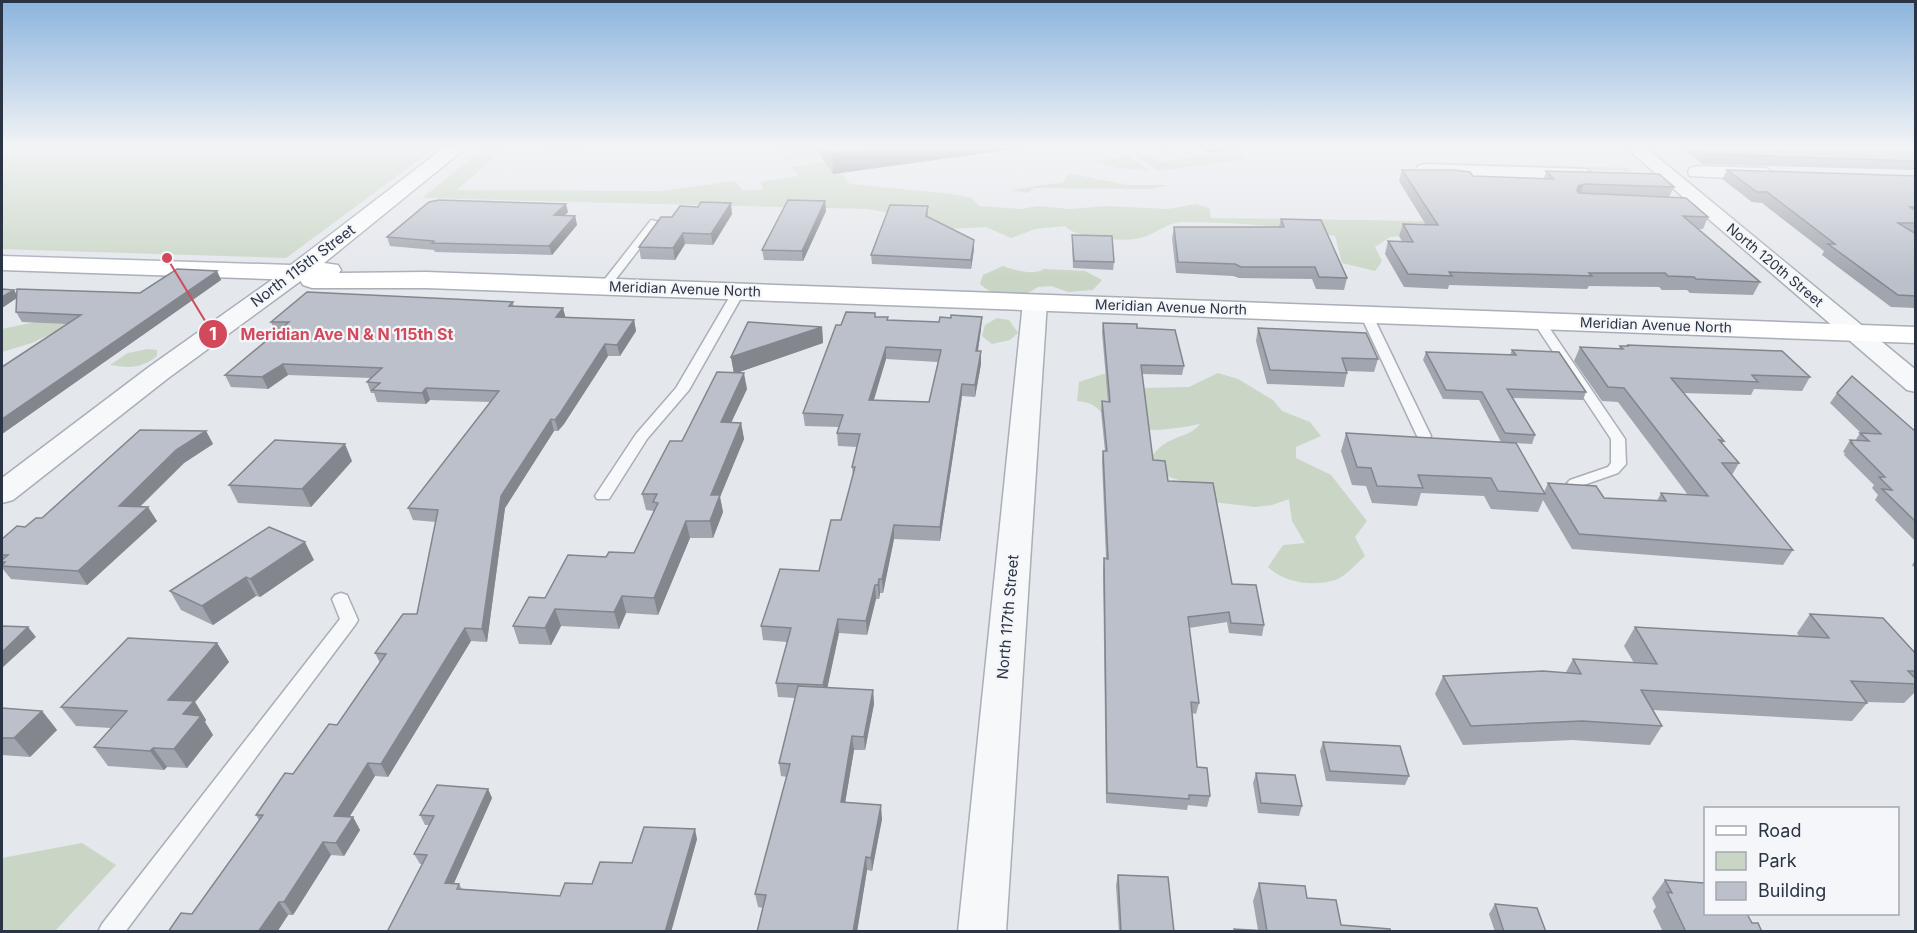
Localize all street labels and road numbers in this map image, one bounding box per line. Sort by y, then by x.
street label: North 120th Street [1724,219,1827,310]
street label: North 115th Street [247,220,359,311]
street label: Meridian Avenue North [609,277,761,300]
street label: Meridian Avenue North [1095,295,1247,318]
street label: Meridian Avenue North [1580,313,1732,336]
street label: North 117th Street [993,554,1022,680]

